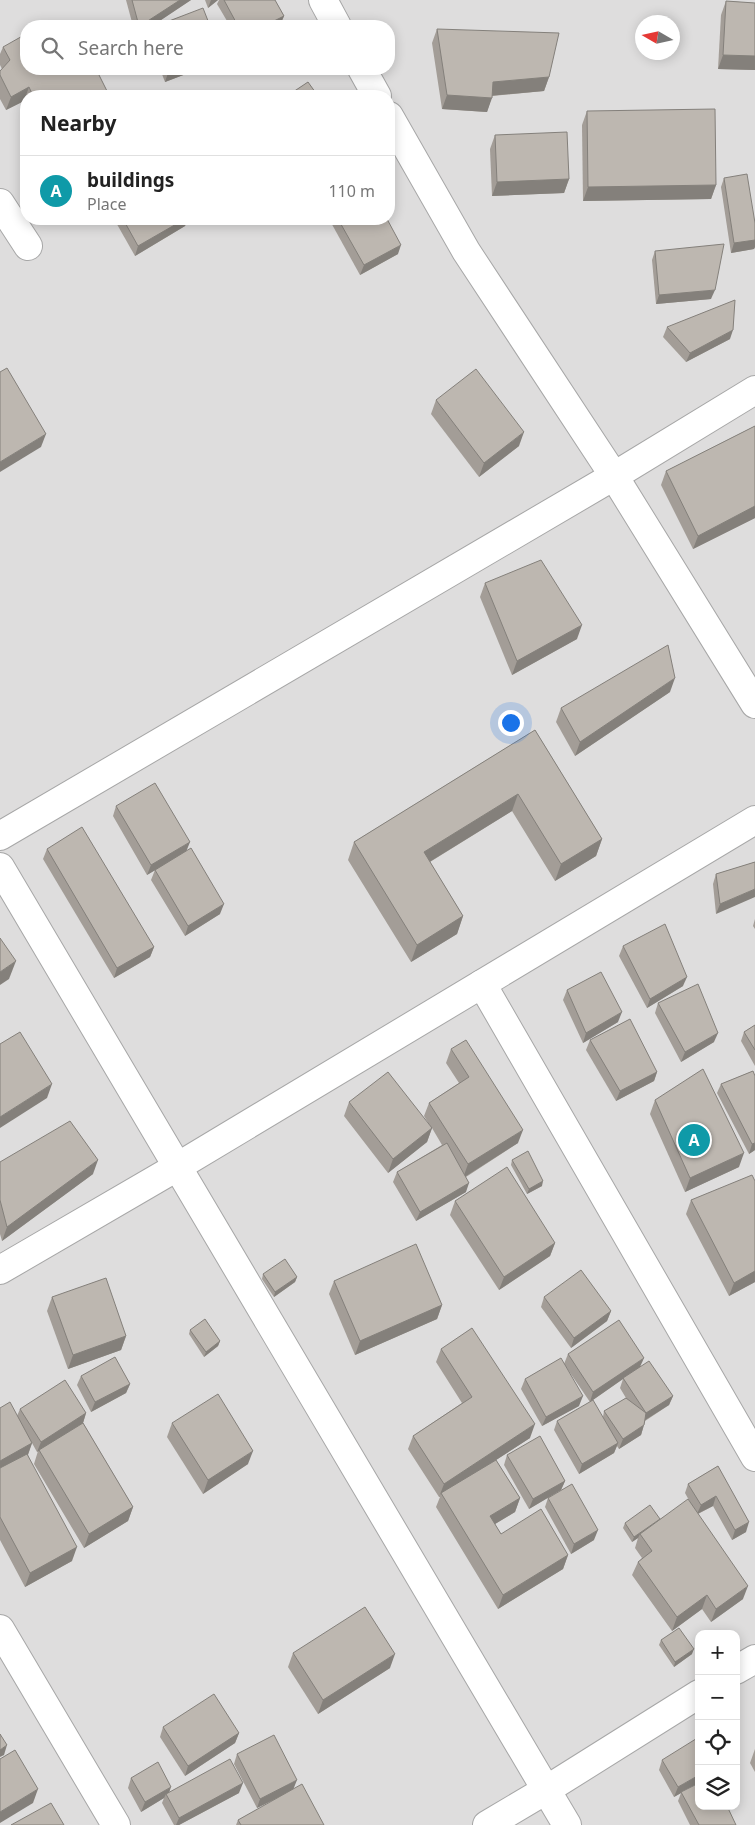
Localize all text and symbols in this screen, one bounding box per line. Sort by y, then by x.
north arrow [635,15,680,60]
search box [20,20,395,75]
icon: search [38,34,66,62]
text: Search here [78,35,184,61]
text: Nearby [40,109,116,137]
text: buildings [87,167,174,193]
text: A [50,180,62,202]
text: 110 m [328,180,375,202]
text: Place [87,193,127,215]
your location [498,710,524,736]
pin: A [678,1121,710,1159]
map controls [695,1630,740,1810]
button: + [695,1630,740,1675]
button: − [695,1675,740,1720]
button: locate [695,1720,740,1765]
button: layers [695,1765,740,1810]

